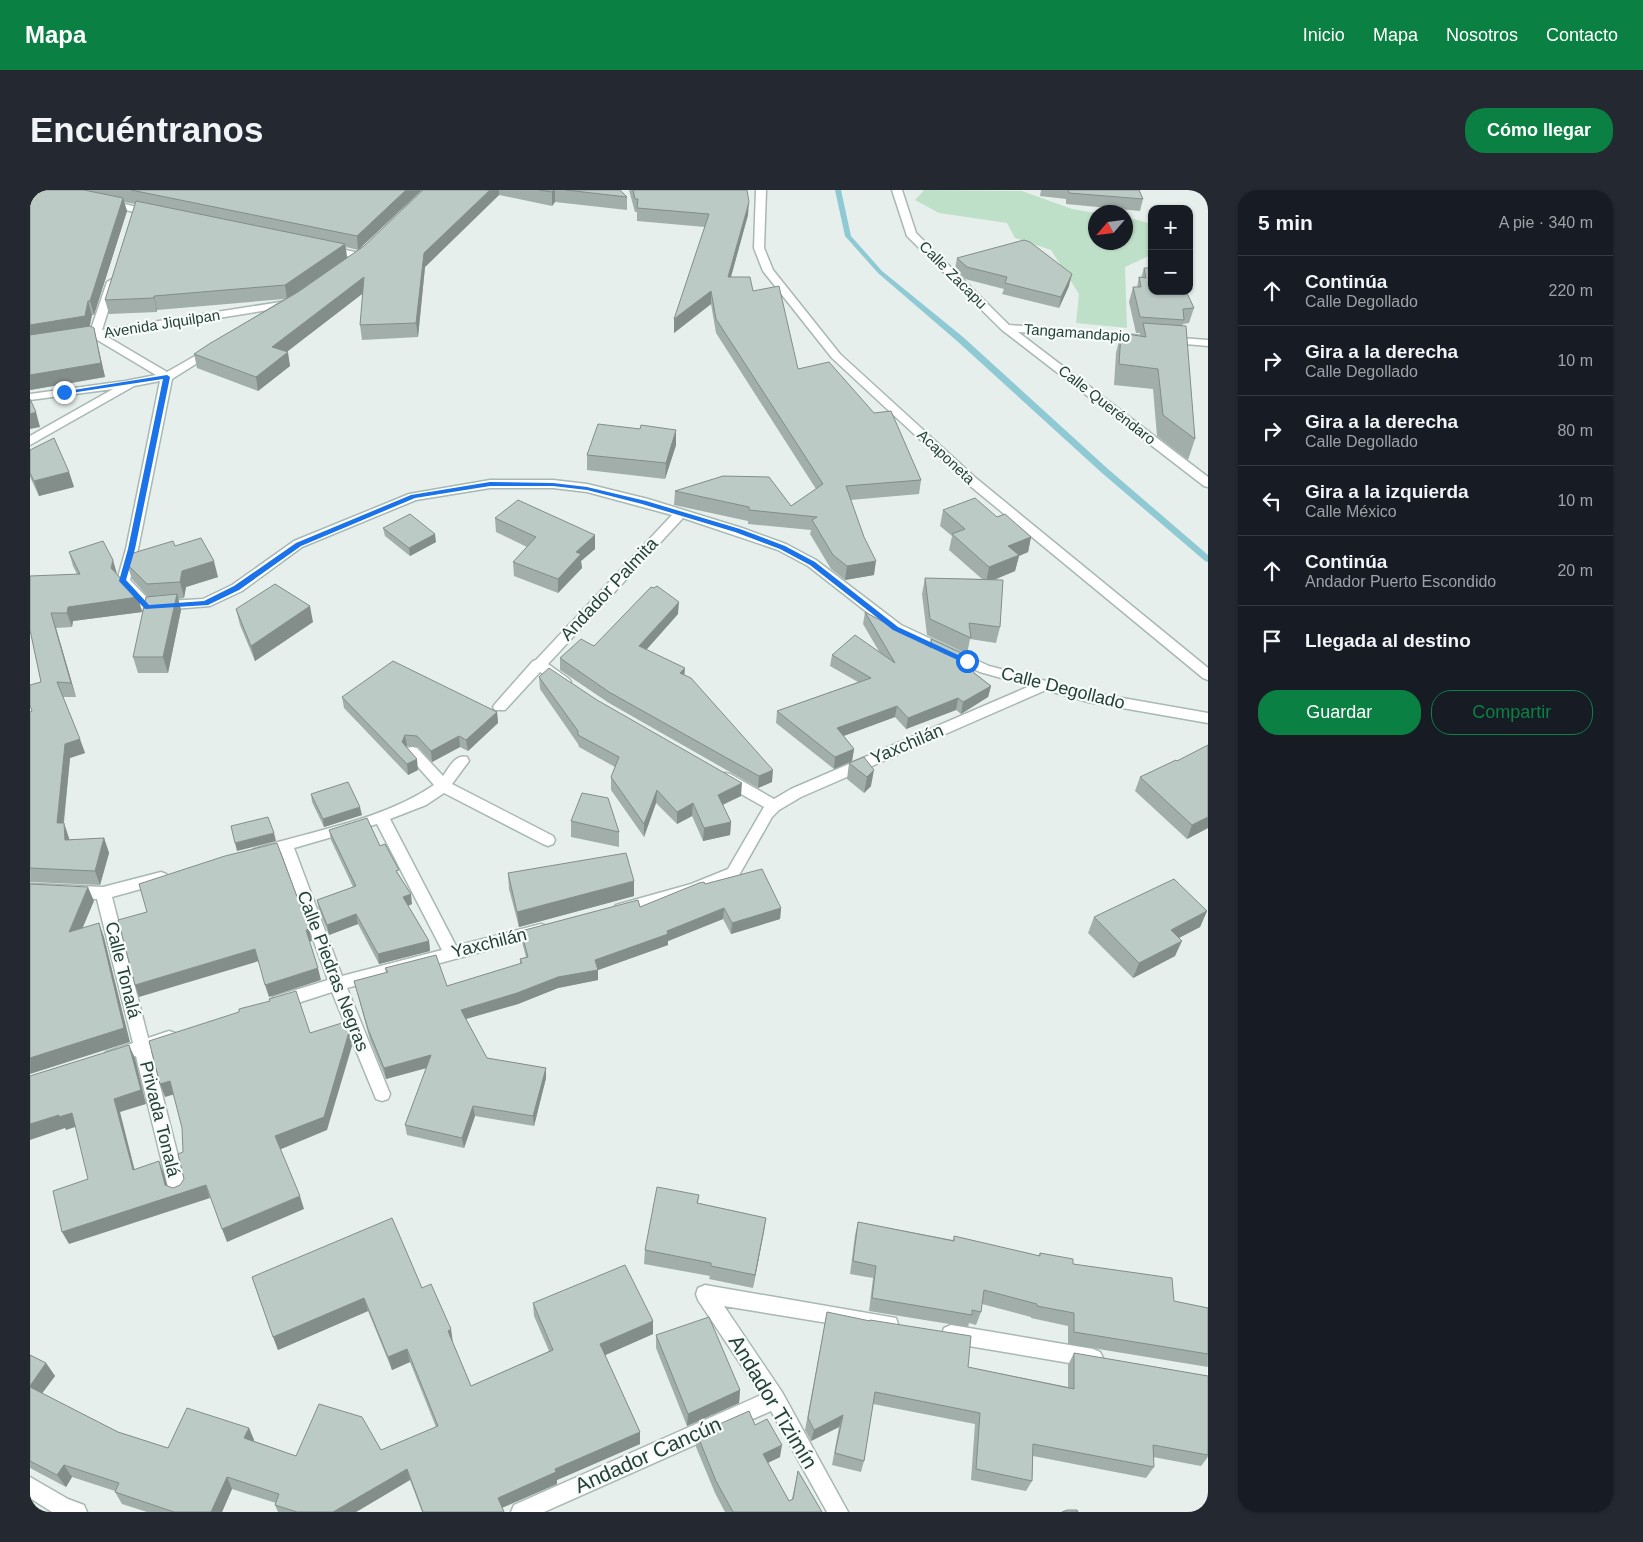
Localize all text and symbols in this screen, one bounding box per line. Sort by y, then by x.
text: Mapa [25,21,86,48]
text: Inicio [1303,25,1345,45]
text: Mapa [1373,25,1418,45]
text: Nosotros [1446,25,1518,45]
text: Contacto [1546,25,1618,45]
button: Cómo llegar [1465,108,1613,153]
text: Encuéntranos [30,110,263,149]
north arrow [1088,205,1133,250]
map controls [1148,205,1193,295]
button: + [1148,205,1193,250]
text: 5 min [1258,211,1313,234]
text: A pie · 340 m [1499,214,1593,231]
street label: Calle Zacapu [916,237,991,312]
button: − [1148,250,1193,295]
text: Continúa [1305,271,1387,292]
icon: ahead [1258,277,1286,305]
text: 220 m [1549,282,1593,299]
text: Calle Degollado [1305,293,1418,310]
street label: Avenida Jiquilpan [103,306,221,341]
street label: Tangamandapio [1023,320,1131,345]
text: Gira a la derecha [1305,341,1458,362]
icon: right [1258,347,1286,375]
text: 10 m [1557,352,1593,369]
street label: Calle Queréndaro [1055,361,1159,448]
text: Calle Degollado [1305,363,1418,380]
route end [53,381,76,404]
text: Gira a la derecha [1305,411,1458,432]
icon: right [1258,417,1286,445]
text: 80 m [1557,422,1593,439]
street label: Acaponeta [914,426,979,488]
text: Calle Degollado [1305,433,1418,450]
text: Gira a la izquierda [1305,481,1469,502]
icon: left [1258,487,1286,515]
text: 10 m [1557,492,1593,509]
text: Calle México [1305,503,1397,520]
street label: Andador Palmita [556,533,662,644]
text: Continúa [1305,551,1387,572]
icon: ahead [1258,557,1286,585]
text: 20 m [1557,562,1593,579]
text: Andador Puerto Escondido [1305,573,1496,590]
icon: arrive [1258,627,1286,655]
text: Llegada al destino [1305,630,1471,651]
route start [956,650,979,673]
street label: Calle Degollado [999,663,1127,713]
button: Guardar [1258,690,1421,735]
button: Compartir [1431,690,1593,735]
street label: Yaxchilán [868,720,946,768]
street label: Calle Piedras Negras [293,888,373,1054]
street label: Calle Tonalá [101,920,145,1021]
street label: Yaxchilán [449,924,529,962]
street label: Privada Tonalá [136,1059,184,1180]
street label: Andador Tizimín [724,1331,822,1473]
street label: Andador Cancún [571,1412,724,1497]

